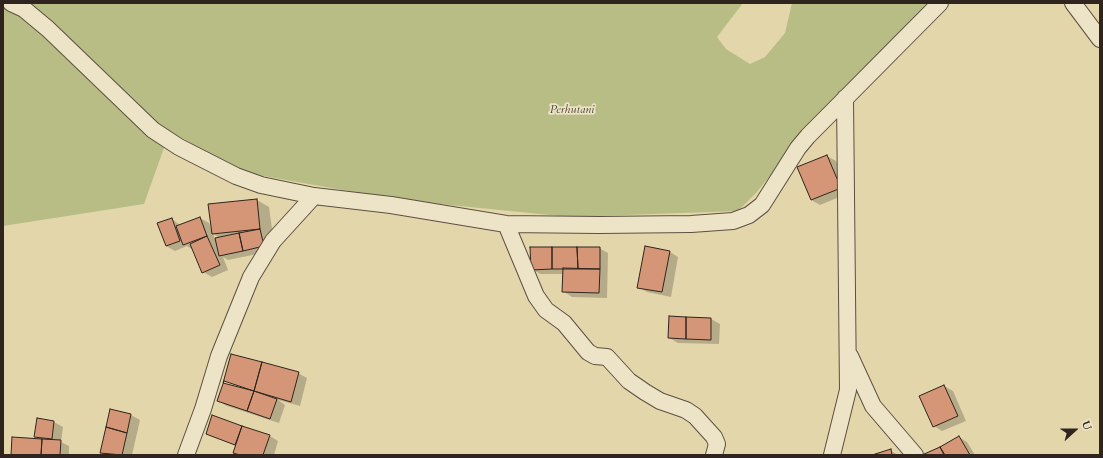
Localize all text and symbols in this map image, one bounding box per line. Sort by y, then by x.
park label: Perhutani [550,103,594,117]
north arrow [1055,410,1095,450]
text: U [1078,419,1095,432]

